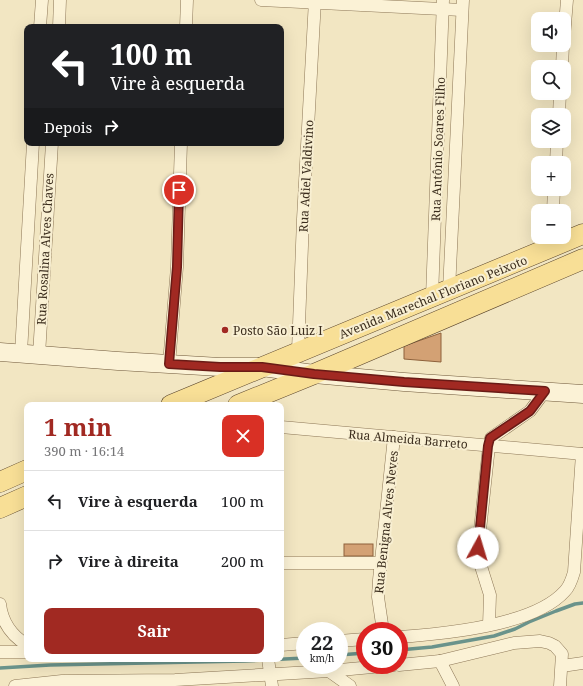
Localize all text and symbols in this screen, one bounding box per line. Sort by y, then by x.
map controls [531,12,571,244]
button: sound [531,12,571,52]
text: 100 m [110,35,192,73]
icon: left [44,40,96,92]
button: search [531,60,571,100]
text: Vire à esquerda [110,71,245,95]
street label: Rua Antônio Soares Filho [427,77,449,221]
button: layers [531,108,571,148]
icon: right [100,116,122,138]
text: Depois [44,117,92,137]
street label: Rua Adiel Valdivino [295,119,317,233]
button: + [531,156,571,196]
street label: Rua Rosalina Alves Chaves [33,173,57,325]
pin [162,173,196,207]
icon: arrive [168,179,190,201]
button: − [531,204,571,244]
street label: Avenida Marechal Floriano Peixoto [336,251,530,343]
place label: Posto São Luiz I [233,322,323,339]
marker: Posto São Luiz I [220,325,230,335]
text: 1 min [44,410,112,443]
button: close [222,415,264,457]
street label: Rua Almeida Barreto [348,425,469,453]
text: 390 m · 16:14 [44,442,124,460]
street label: Rua Benigna Alves Neves [370,450,402,594]
icon: left [44,490,66,512]
text: Vire à esquerda [78,491,198,511]
text: 100 m [221,491,264,511]
position arrow [457,527,499,569]
icon: right [44,550,66,572]
text: Vire à direita [78,551,179,571]
text: 200 m [221,551,264,571]
button: Sair [44,608,264,654]
speed limit sign: 30 [356,622,408,674]
text: 22 [311,629,333,656]
text: km/h [310,651,334,665]

